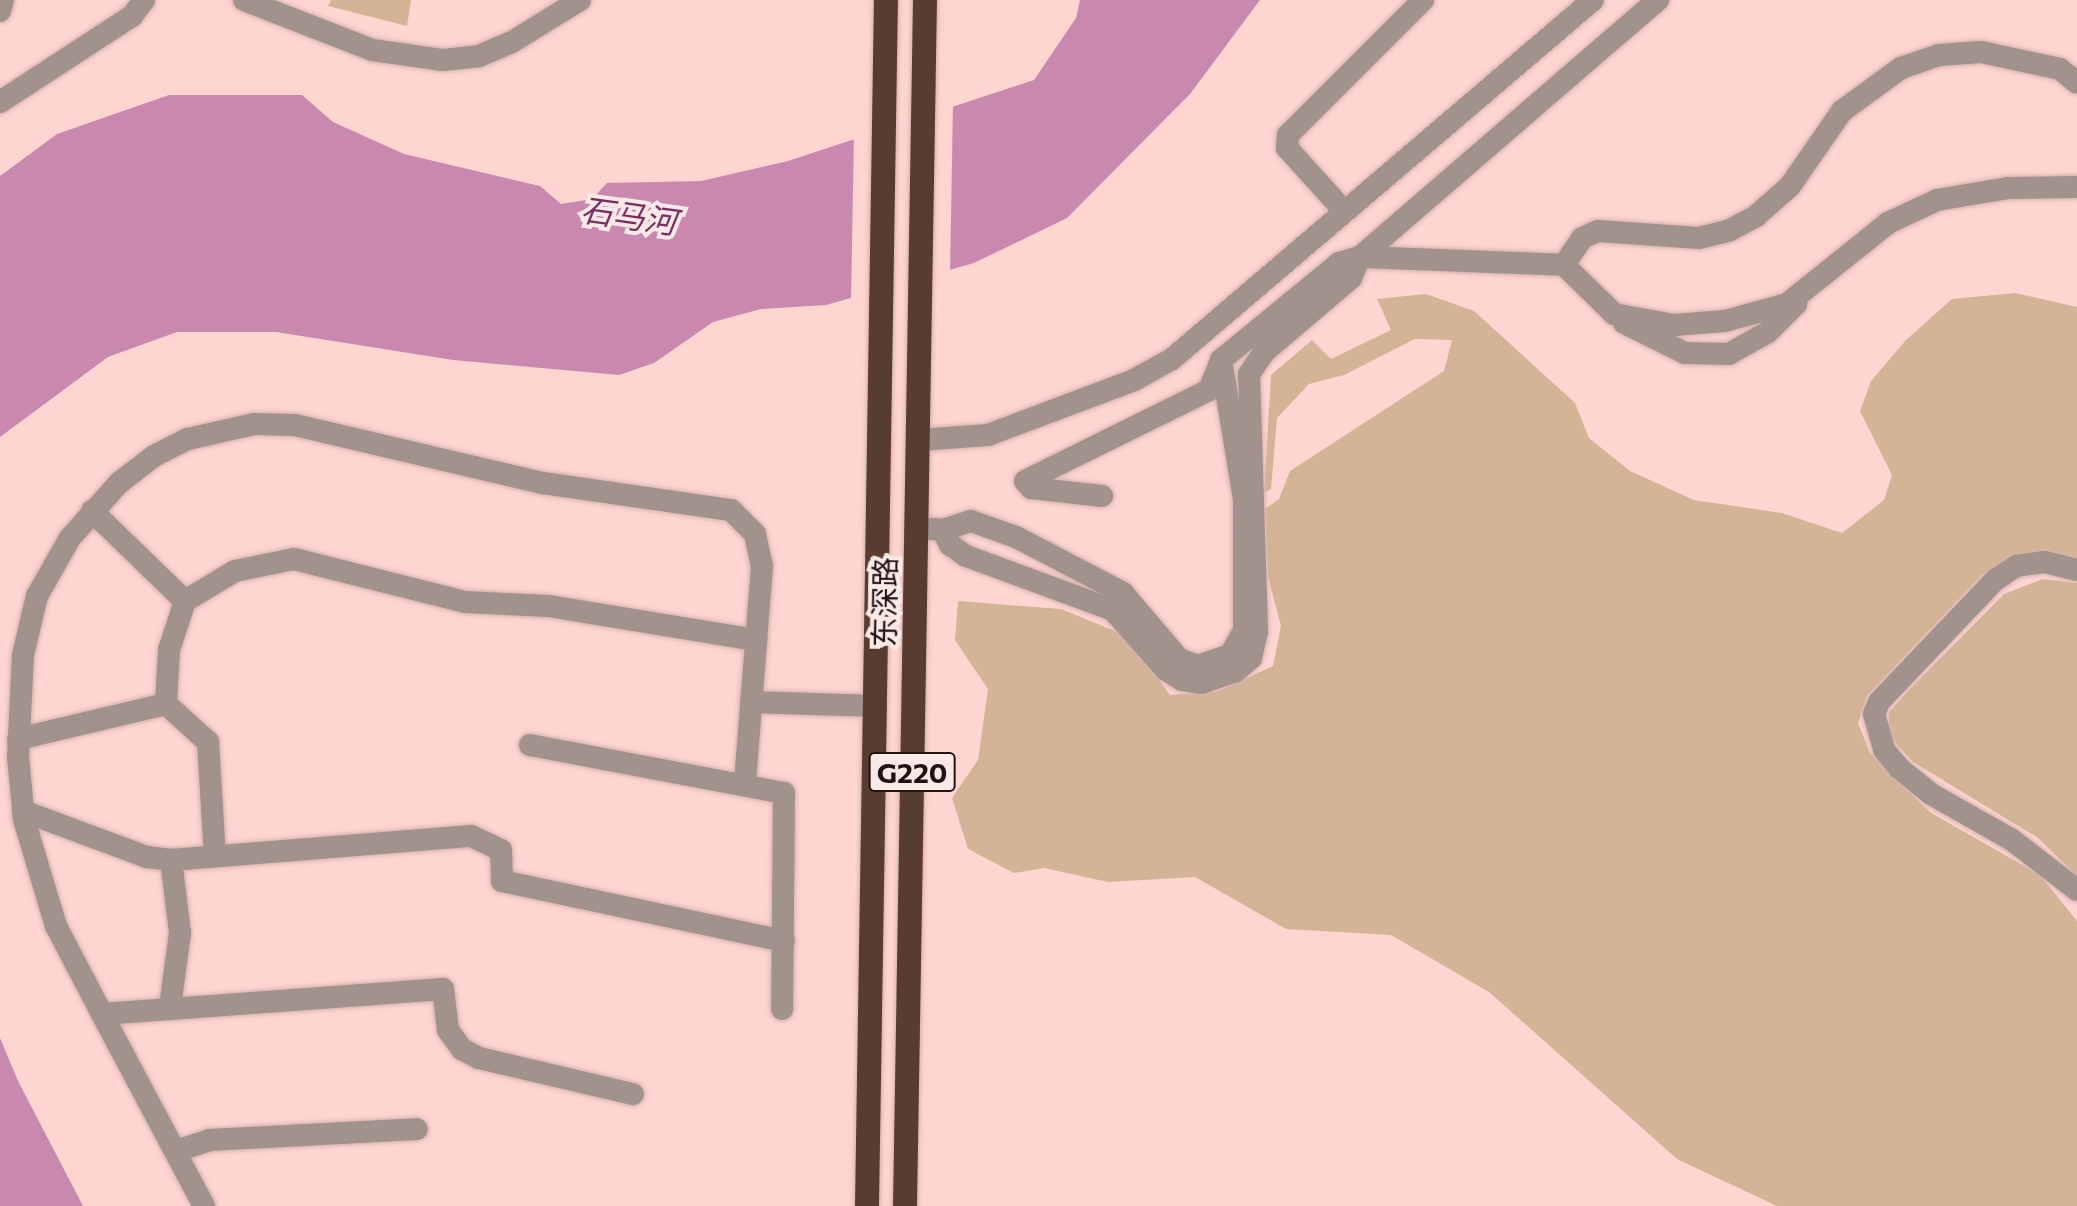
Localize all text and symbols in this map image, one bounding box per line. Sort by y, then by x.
water label: 石马河 [579,189,679,241]
street label: 东深路 [865,557,903,647]
road number: G220 [868,748,956,796]

